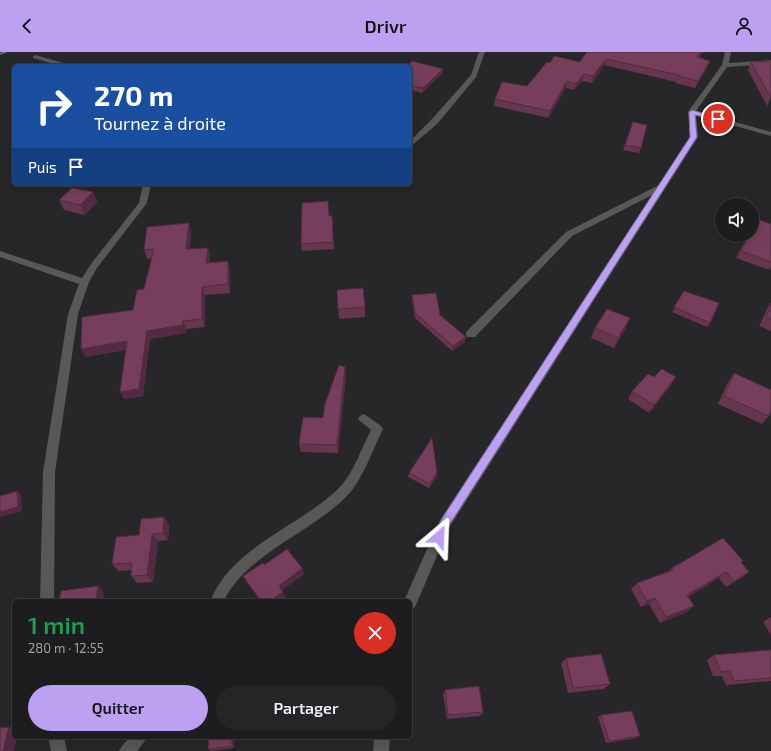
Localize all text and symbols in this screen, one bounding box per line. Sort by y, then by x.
icon: back [16,15,38,37]
text: Drivr [365,15,406,37]
icon: person [733,15,755,37]
text: 270 m [94,78,173,112]
icon: right [28,80,80,132]
pin [701,102,735,136]
icon: arrive [707,108,729,130]
text: Tournez à droite [94,112,226,134]
icon: arrive [65,156,87,178]
text: Puis [28,158,57,176]
map controls [715,198,759,242]
button: sound [715,198,759,242]
position arrow [418,516,460,558]
text: 1 min [28,610,85,639]
button: close [354,612,396,654]
text: 280 m · 12:55 [28,640,104,656]
button: Quitter [28,685,208,731]
button: Partager [216,685,396,731]

